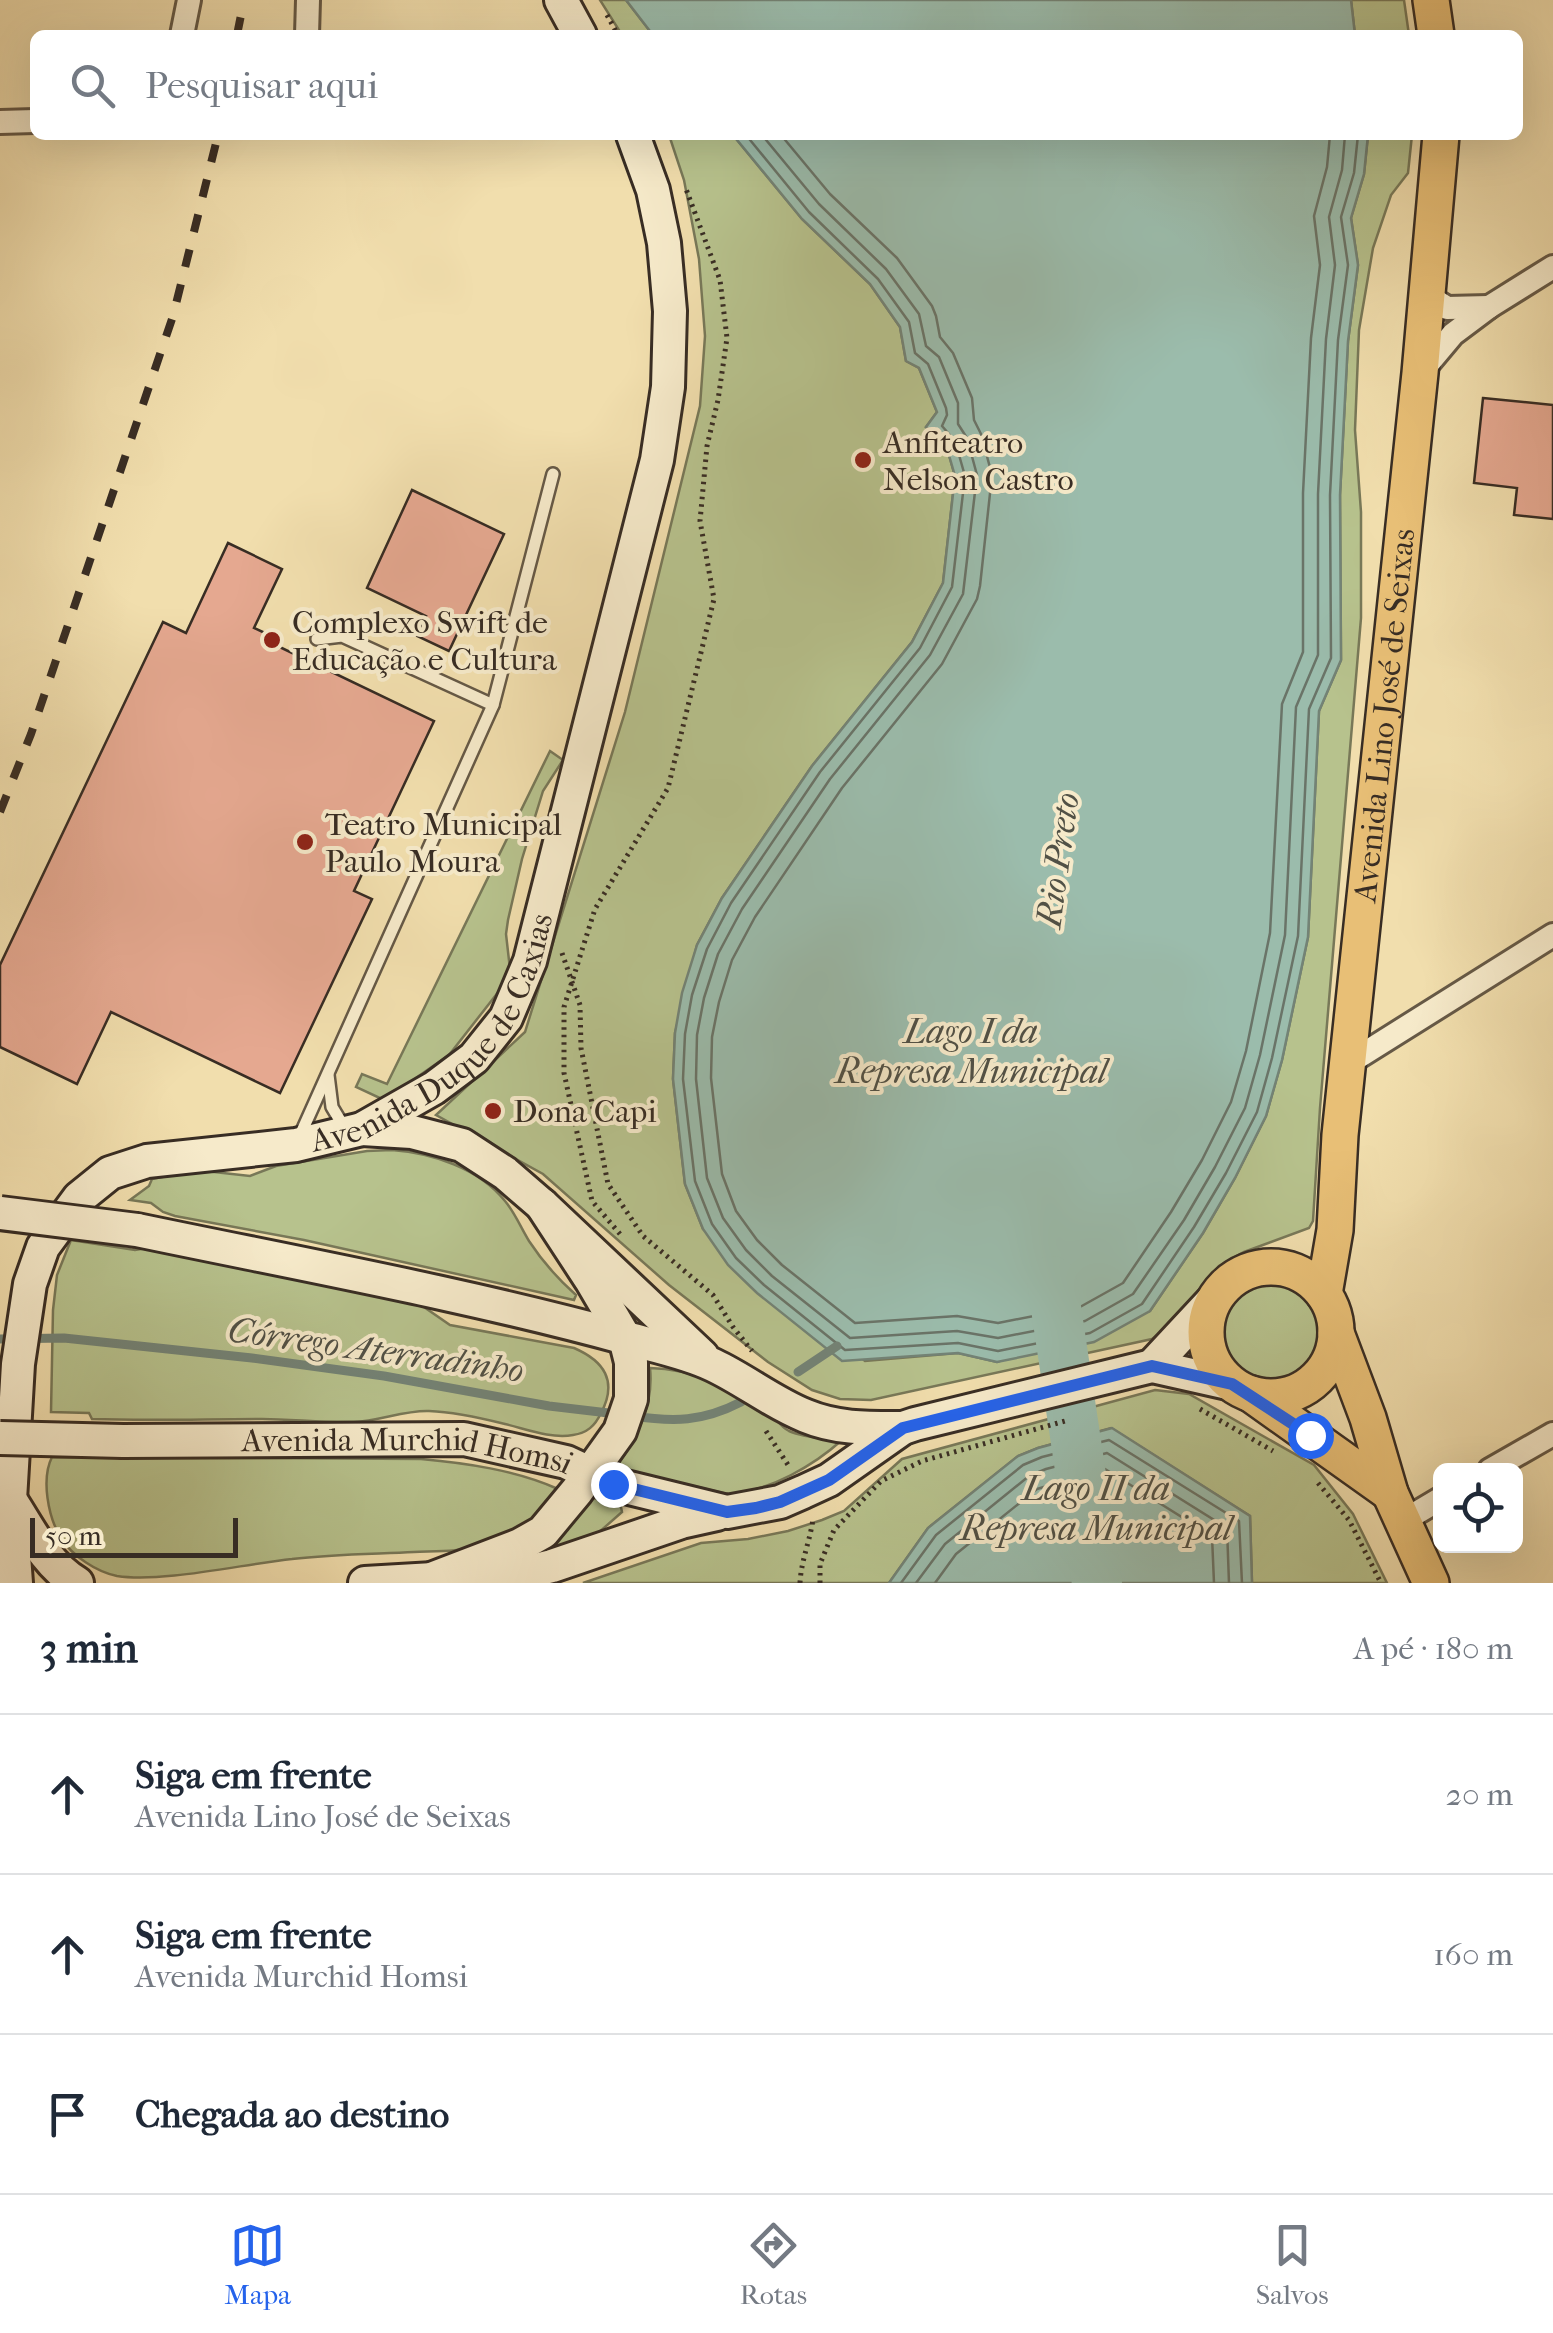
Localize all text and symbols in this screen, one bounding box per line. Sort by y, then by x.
search box [30,30,1523,140]
icon: search [65,58,120,113]
text: Pesquisar aqui [145,63,378,108]
place label: Anfiteatro Nelson Castro [881,424,1074,498]
marker: Anfiteatro Nelson Castro [852,449,874,471]
street label: Avenida Lino José de Seixas [1346,527,1422,906]
place label: Complexo Swift de Educação e Cultura [292,604,558,678]
marker: Complexo Swift de Educação e Cultura [261,629,283,651]
water label: Rio Preto [1028,790,1088,932]
place label: Teatro Municipal Paulo Moura [325,806,562,880]
marker: Teatro Municipal Paulo Moura [294,831,316,853]
street label: Avenida Duque de Caxias [305,909,560,1160]
water label: Lago I da Represa Municipal [833,1011,1110,1092]
place label: Dona Capi [513,1093,657,1130]
marker: Dona Capi [482,1100,504,1122]
water label: Córrego Aterradinho [226,1309,526,1391]
route start [1288,1413,1334,1459]
street label: Avenida Murchid Homsi [239,1420,580,1482]
route end [591,1462,637,1508]
map controls [1433,1463,1523,1553]
button: locate [1433,1463,1523,1553]
water label: Lago II da Represa Municipal [958,1468,1235,1549]
scale bar [30,1513,238,1558]
text: 50 m [45,1519,102,1552]
text: 3 min [40,1624,138,1673]
text: A pé · 180 m [1353,1630,1513,1667]
text: Siga em frente [135,1753,372,1798]
icon: ahead [40,1767,95,1822]
text: 20 m [1445,1776,1513,1813]
text: Avenida Lino José de Seixas [135,1798,511,1835]
text: Siga em frente [135,1913,372,1958]
icon: ahead [40,1927,95,1982]
text: 160 m [1433,1936,1513,1973]
text: Avenida Murchid Homsi [135,1958,468,1995]
icon: arrive [40,2087,95,2142]
text: Chegada ao destino [135,2092,449,2137]
tab: Mapa [224,2218,291,2311]
tab: Rotas [740,2218,807,2311]
tab: Salvos [1256,2218,1329,2311]

